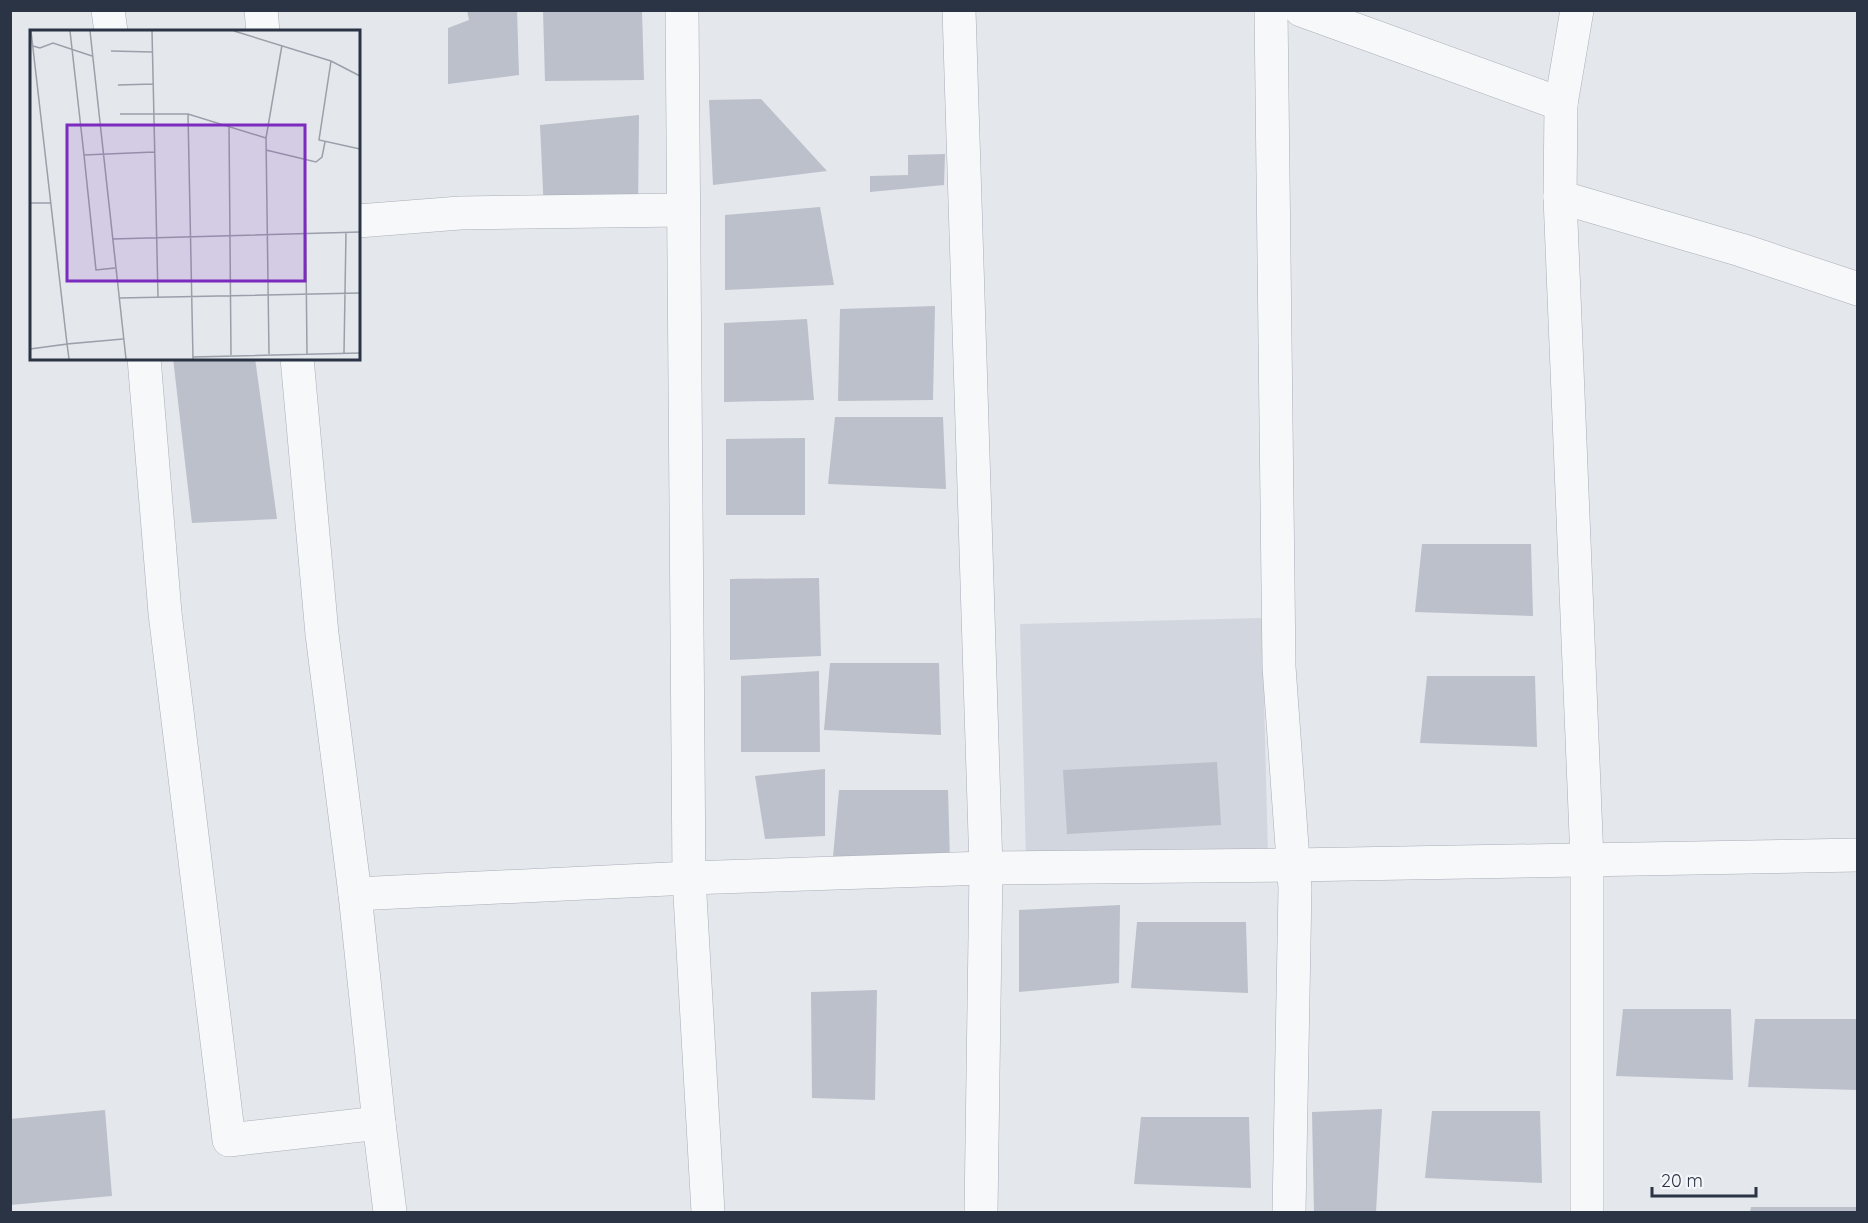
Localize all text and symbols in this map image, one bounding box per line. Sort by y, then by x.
inset map [30,30,360,360]
scale bar [1652,1160,1756,1198]
text: 20 m [1661,1169,1703,1192]

